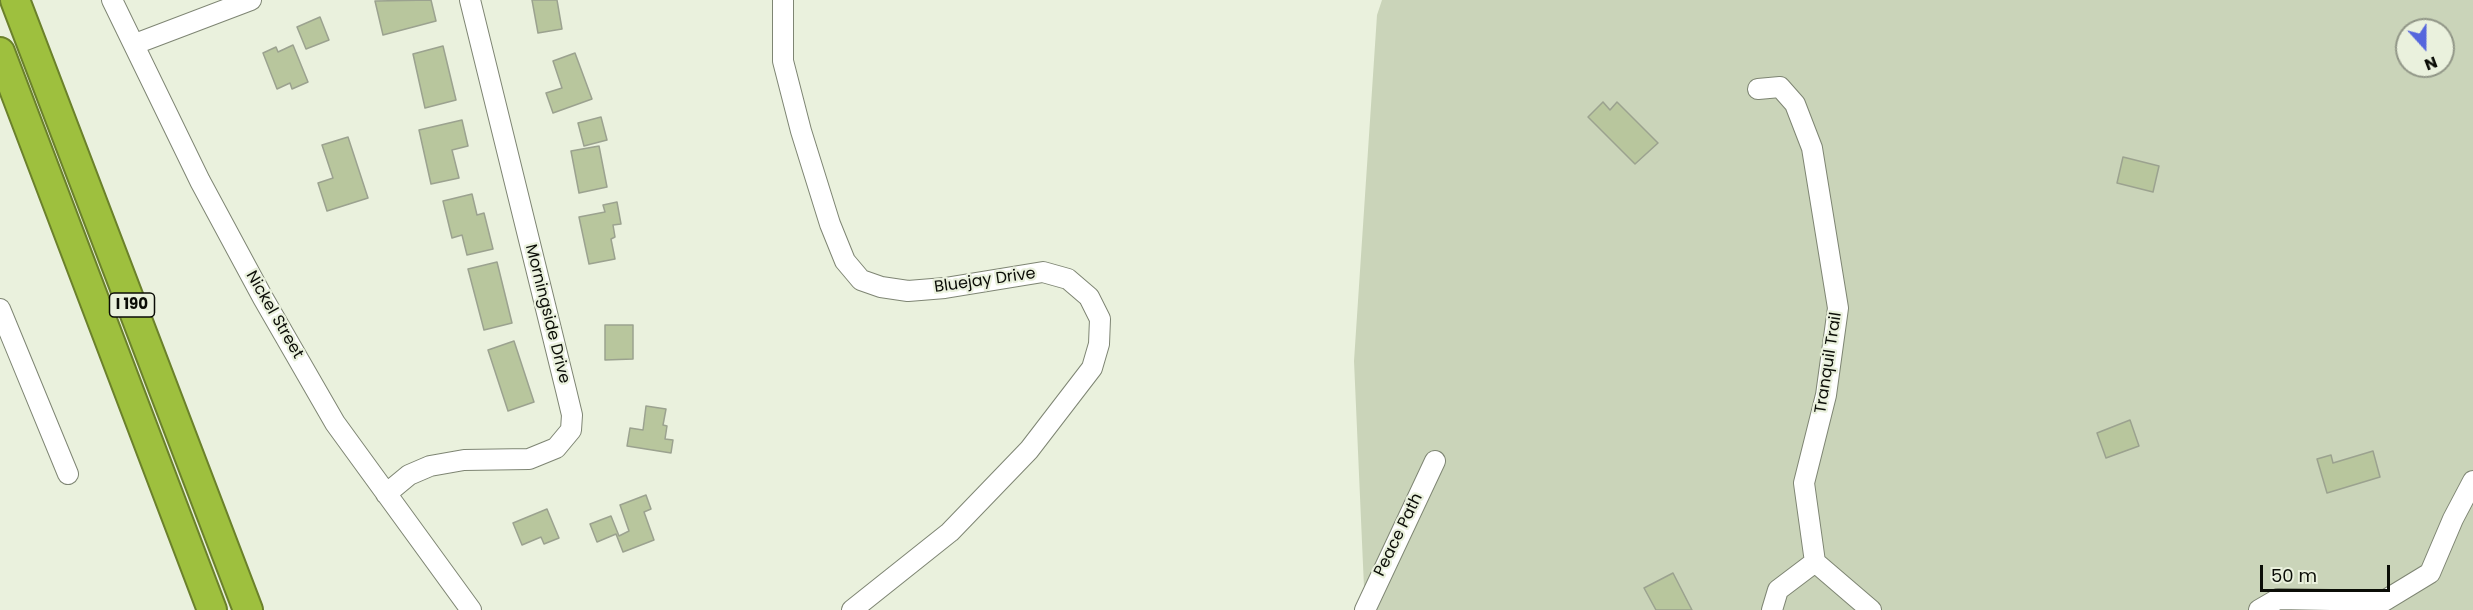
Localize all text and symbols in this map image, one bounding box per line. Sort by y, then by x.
north arrow [2395,18,2455,78]
text: N [2421,51,2441,76]
street label: Morningside Drive [520,242,574,386]
street label: Bluejay Drive [933,264,1037,298]
street label: Nickel Street [241,268,307,362]
road number: I 190 [110,293,154,317]
street label: Tranquil Trail [1812,311,1846,415]
street label: Peace Path [1371,490,1427,580]
scale bar [2263,553,2394,591]
text: 50 m [2271,563,2317,588]

